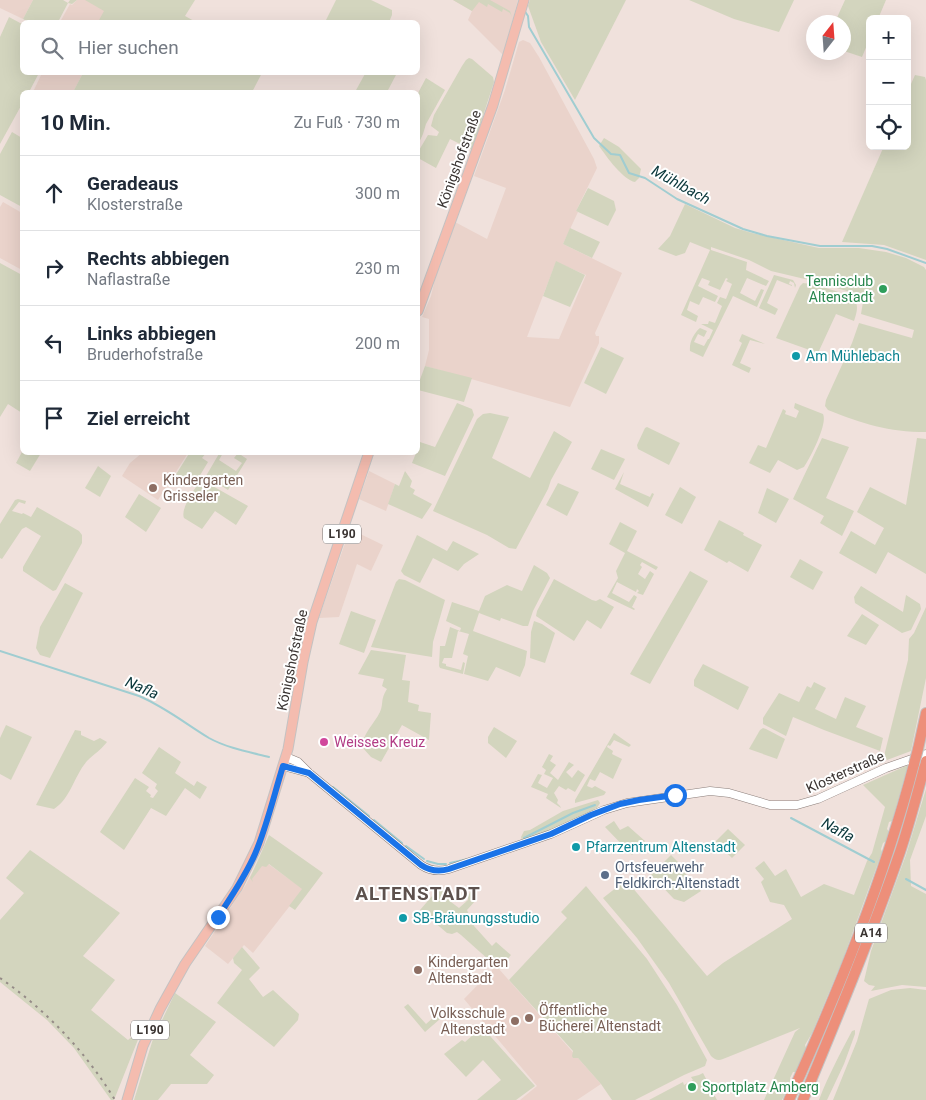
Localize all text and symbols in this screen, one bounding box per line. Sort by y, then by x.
north arrow [806,15,851,60]
map controls [866,15,911,150]
button: + [866,15,911,60]
search box [20,20,420,75]
icon: search [38,34,66,62]
text: Hier suchen [78,36,179,59]
button: − [866,60,911,105]
button: locate [866,105,911,150]
street label: Königshofstraße [434,108,484,210]
text: 10 Min. [40,111,111,135]
text: Zu Fuß · 730 m [294,113,400,132]
water label: Mühlbach [649,162,713,208]
text: Geradeaus [87,172,179,195]
icon: ahead [40,179,68,207]
text: 300 m [355,184,400,203]
text: Klosterstraße [87,195,183,214]
text: Rechts abbiegen [87,247,229,270]
icon: right [40,254,68,282]
text: 230 m [355,259,400,278]
text: Naflastraße [87,270,170,289]
place label: Tennisclub Altenstadt [805,273,873,305]
marker: Tennisclub Altenstadt [877,283,889,295]
text: Links abbiegen [87,322,216,345]
icon: left [40,329,68,357]
text: 200 m [355,334,400,353]
text: Bruderhofstraße [87,345,203,364]
place label: Am Mühlebach [806,348,900,364]
marker: Am Mühlebach [790,350,802,362]
icon: arrive [40,404,68,432]
text: Ziel erreicht [87,407,190,430]
place label: Kindergarten Grisseler [163,472,243,504]
marker: Kindergarten Grisseler [147,482,159,494]
road number: L190 [323,524,361,544]
street label: Königshofstraße [273,608,311,712]
water label: Nafla [123,673,161,703]
place label: Weisses Kreuz [334,734,425,750]
marker: Weisses Kreuz [318,736,330,748]
street label: Klosterstraße [803,748,887,796]
route start [664,784,687,807]
water label: Nafla [819,814,858,846]
place label: Pfarrzentrum Altenstadt [586,839,736,855]
marker: Pfarrzentrum Altenstadt [570,841,582,853]
place label: Ortsfeuerwehr Feldkirch-Altenstadt [615,859,740,891]
marker: Ortsfeuerwehr Feldkirch-Altenstadt [599,869,611,881]
district label: ALTENSTADT [355,882,481,905]
route end [207,906,230,929]
place label: SB-Bräunungsstudio [413,910,540,926]
marker: SB-Bräunungsstudio [397,912,409,924]
road number: A14 [855,924,887,942]
place label: Kindergarten Altenstadt [428,954,508,986]
marker: Kindergarten Altenstadt [412,964,424,976]
place label: Öffentliche Bücherei Altenstadt [539,1002,661,1034]
place label: Volksschule Altenstadt [430,1005,505,1037]
marker: Öffentliche Bücherei Altenstadt [523,1012,535,1024]
marker: Volksschule Altenstadt [509,1015,521,1027]
road number: L190 [131,1020,169,1040]
place label: Sportplatz Amberg [702,1079,819,1095]
marker: Sportplatz Amberg [686,1081,698,1093]

